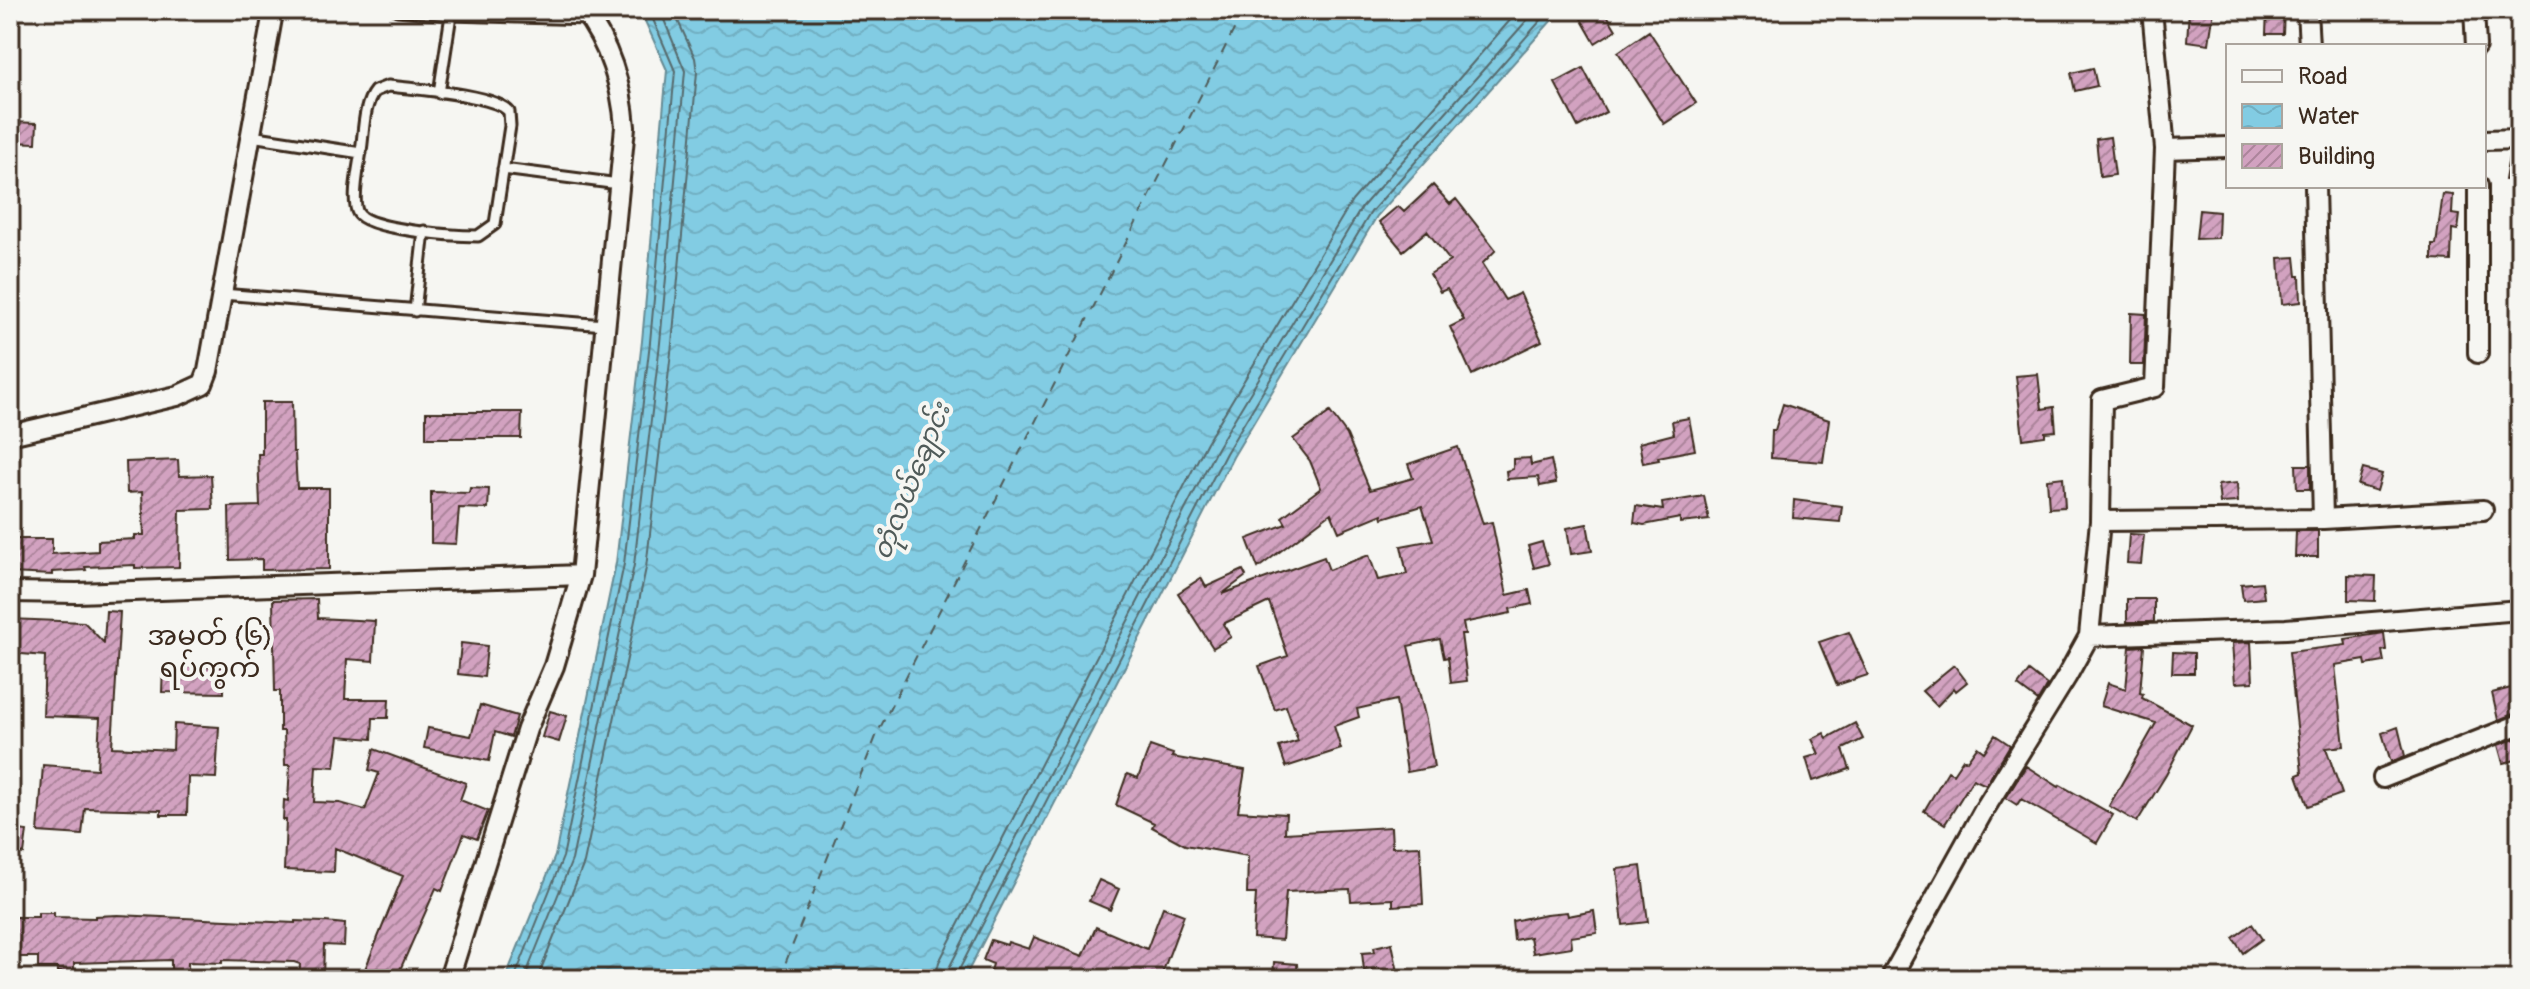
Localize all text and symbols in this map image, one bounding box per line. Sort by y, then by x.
legend [2226,44,2486,188]
text: Road [2298,62,2348,91]
text: Water [2298,102,2359,131]
text: Building [2298,142,2375,171]
water label: တုံလယ်ချောင်း [863,396,963,566]
district label: အမှတ် (၆) ရပ်ကွက် [147,617,273,690]

